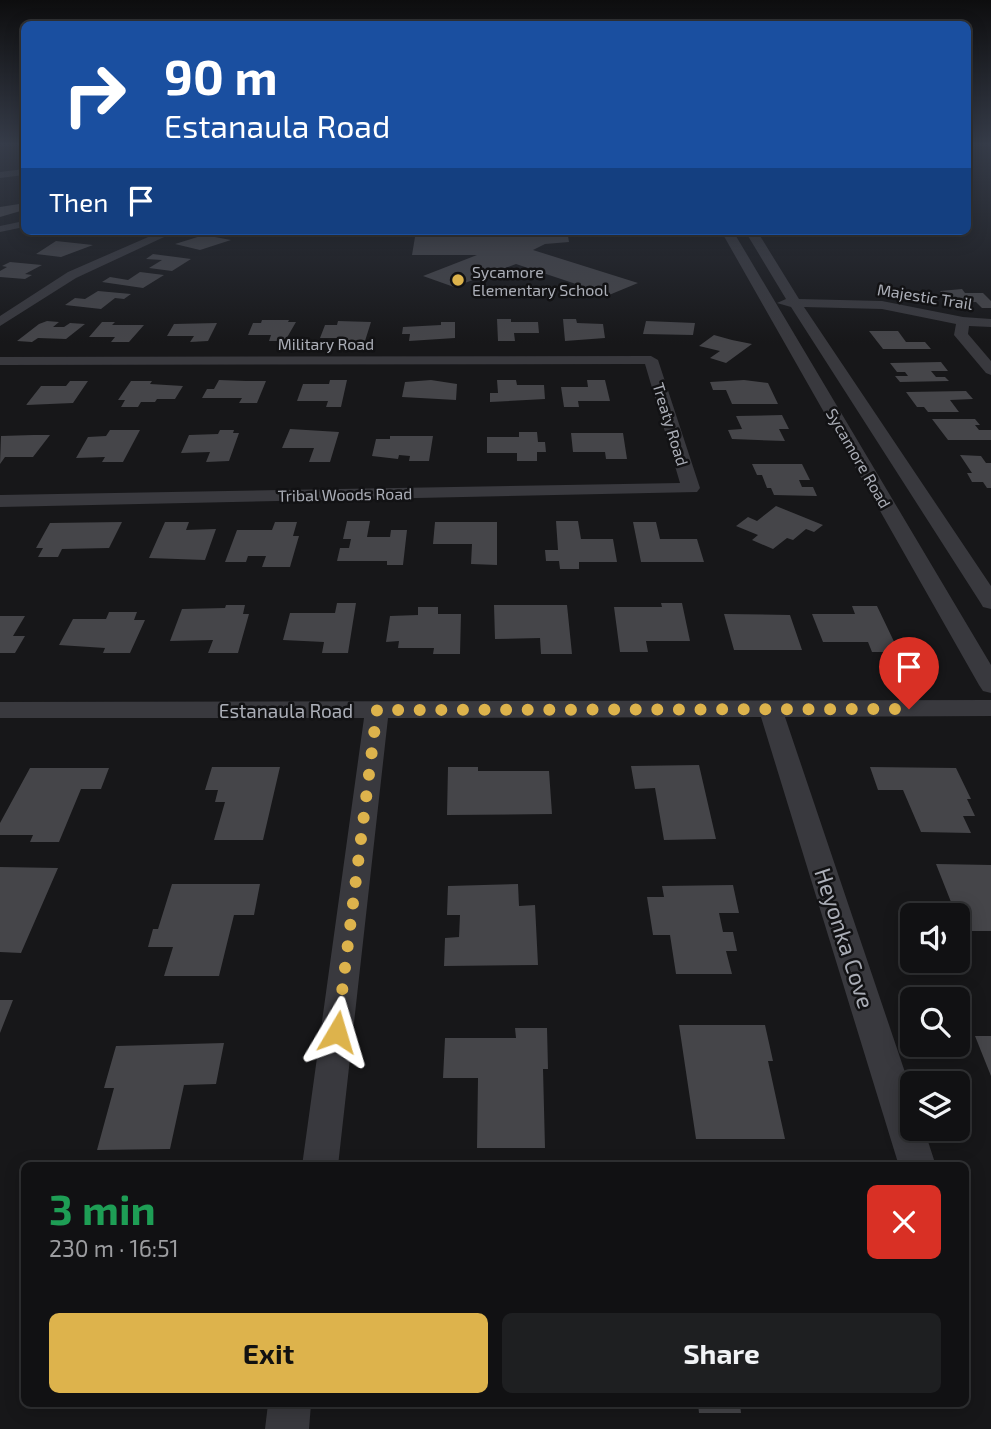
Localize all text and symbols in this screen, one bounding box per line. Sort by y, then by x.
text: 90 m [164,46,278,105]
icon: right [49,49,140,140]
text: Estanaula Road [164,106,390,144]
icon: arrive [122,182,160,220]
text: Then [49,186,108,217]
place label: Sycamore Elementary School [472,262,608,299]
marker: Sycamore Elementary School [450,272,466,288]
street label: Majestic Trail [876,279,974,314]
street label: Military Road [278,334,374,353]
street label: Treaty Road [649,380,693,468]
street label: Sycamore Road [823,405,895,511]
street label: Tribal Woods Road [278,483,412,505]
pin [879,637,939,709]
icon: arrive [890,648,928,686]
street label: Estanaula Road [219,699,353,722]
street label: Heyonka Cove [809,864,881,1012]
map controls [900,903,970,1141]
button: sound [900,903,970,973]
button: search [900,987,970,1057]
position arrow [300,995,374,1069]
button: layers [900,1071,970,1141]
text: 3 min [49,1183,156,1233]
button: close [867,1185,941,1259]
text: 230 m · 16:51 [49,1234,179,1262]
button: Exit [49,1313,488,1393]
button: Share [502,1313,941,1393]

